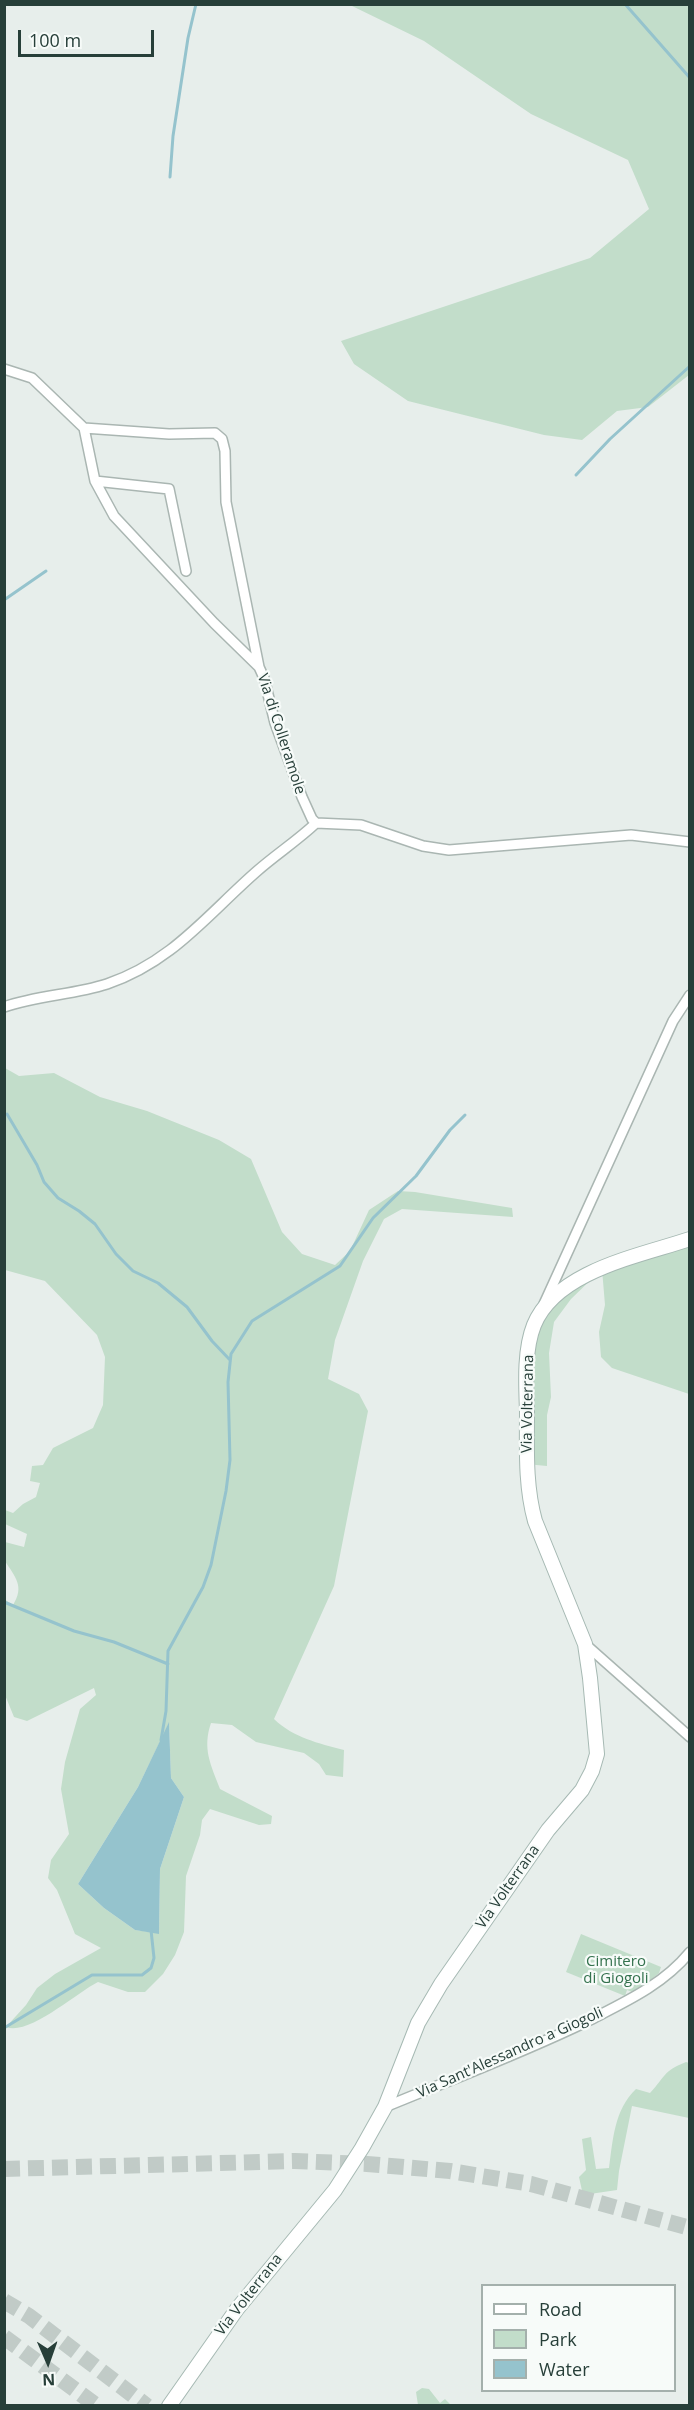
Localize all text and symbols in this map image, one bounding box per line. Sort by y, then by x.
scale bar [21,18,158,56]
text: 100 m [29,28,81,52]
street label: Via di Colleramole [253,671,309,797]
street label: Via Volterrana [518,1355,538,1453]
street label: Via Volterrana [472,1841,544,1933]
park label: Cimitero di Giogoli [583,1953,649,1988]
street label: Via Sant'Alessandro a Giogoli [414,2004,606,2102]
street label: Via Volterrana [212,2251,286,2339]
legend [481,2284,676,2392]
text: Road [539,2297,582,2321]
text: Park [539,2327,577,2351]
north arrow [18,2332,78,2392]
text: Water [539,2357,590,2381]
text: N [42,2369,56,2391]

